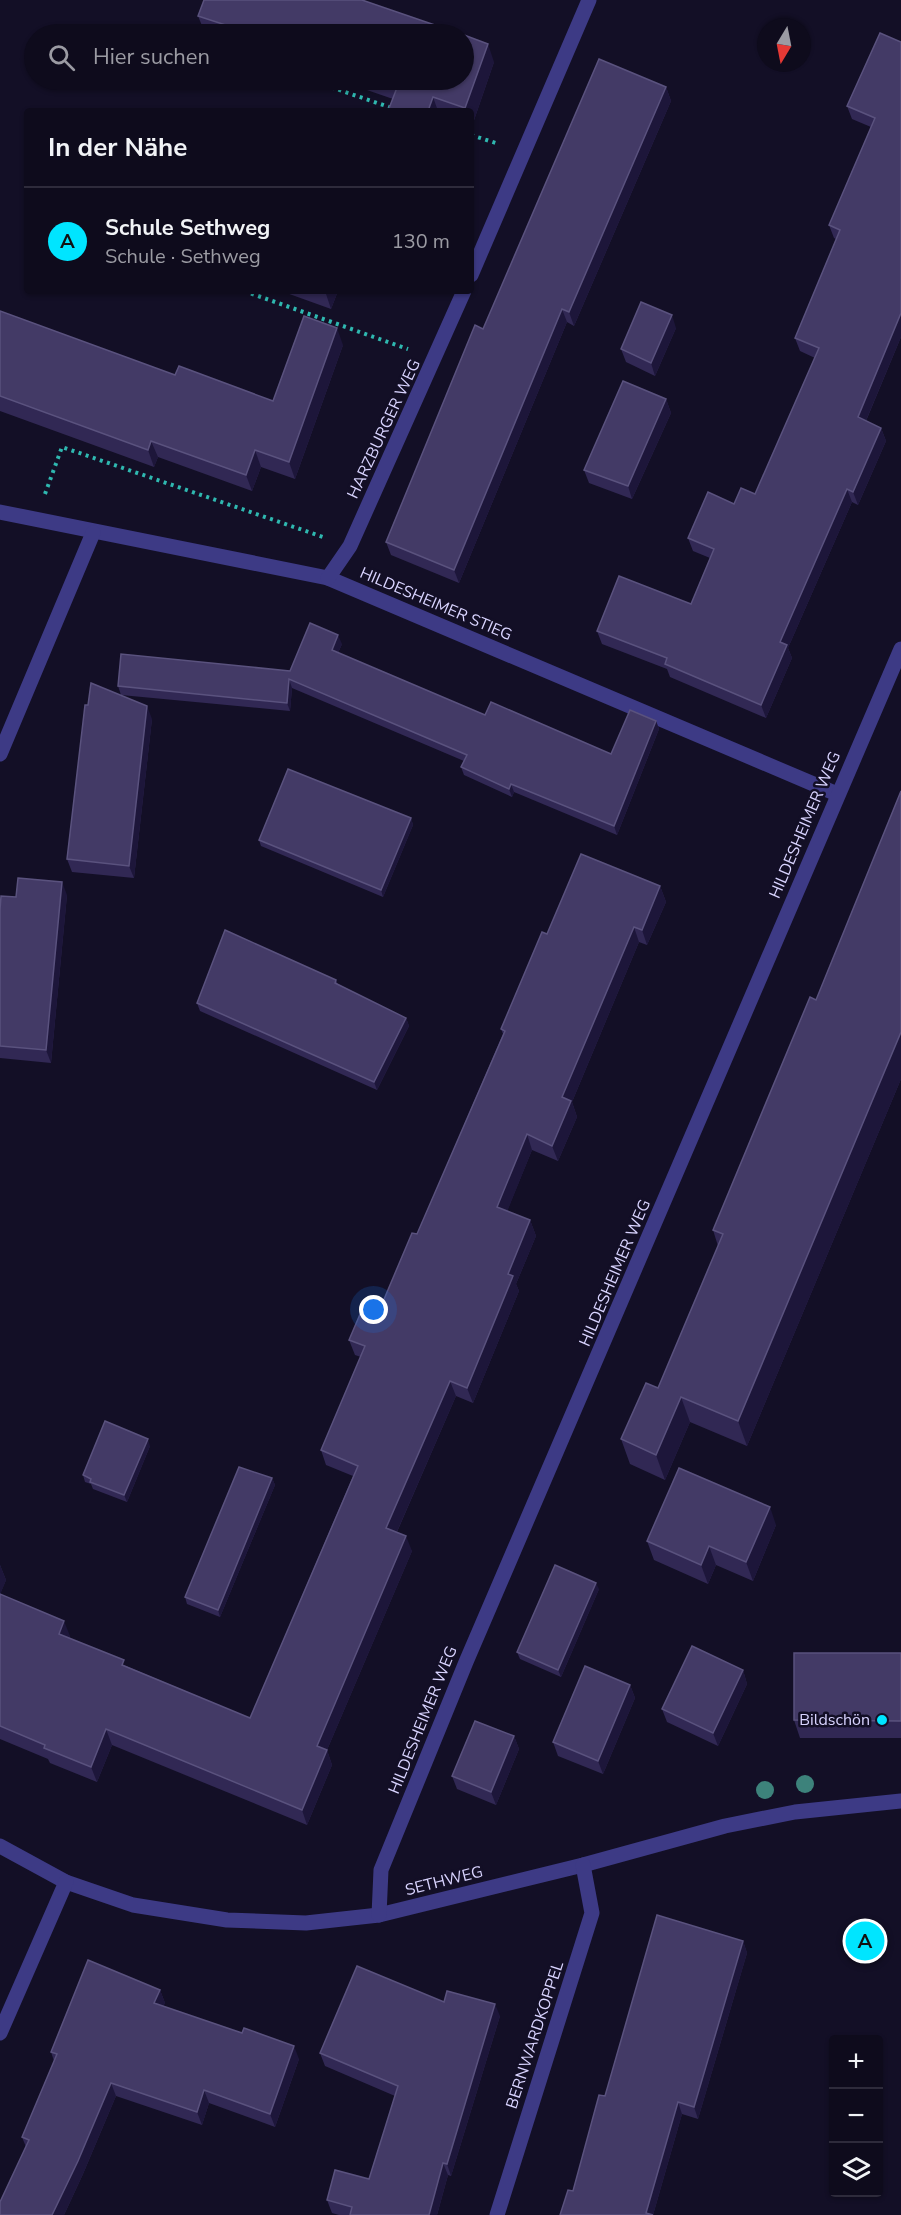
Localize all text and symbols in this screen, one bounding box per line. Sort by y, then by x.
north arrow [757,18,811,72]
search box [24,24,474,90]
icon: search [45,41,78,74]
text: Hier suchen [93,42,210,72]
text: In der Nähe [48,130,187,165]
text: Schule Sethweg [105,213,270,243]
text: A [60,228,75,255]
text: 130 m [392,228,450,255]
text: Schule · Sethweg [105,243,261,270]
street label: HARZBURGER WEG [342,356,426,502]
street label: HILDESHEIMER STIEG [356,562,516,646]
street label: HILDESHEIMER WEG [764,748,846,902]
street label: HILDESHEIMER WEG [574,1196,656,1350]
your location [359,1295,388,1324]
street label: HILDESHEIMER WEG [383,1643,463,1797]
place label: Bildschön [799,1709,870,1731]
marker: Bildschön [875,1713,889,1727]
street label: SETHWEG [403,1861,485,1901]
pin: A [846,1918,884,1964]
street label: BERNWARDKOPPEL [501,1958,569,2112]
map controls [829,2035,883,2197]
button: + [829,2035,883,2089]
button: − [829,2089,883,2143]
button: layers [829,2143,883,2197]

